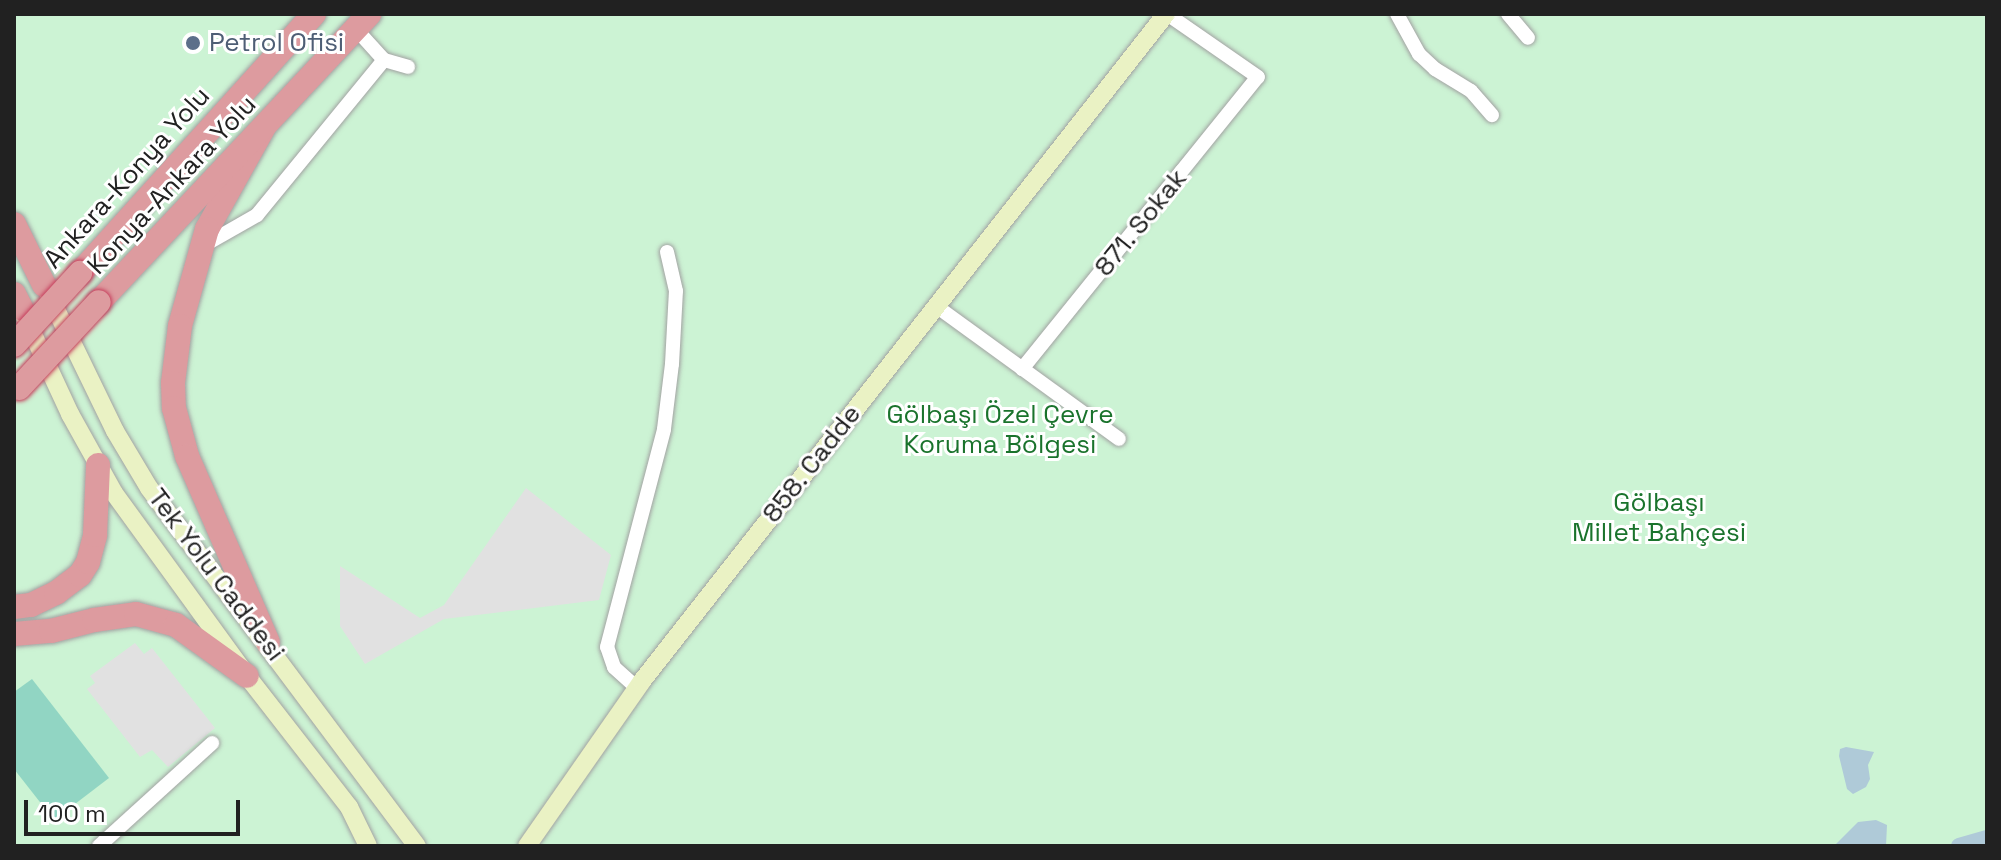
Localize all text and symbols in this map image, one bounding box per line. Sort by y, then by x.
place label: Petrol Ofisi [209,27,344,59]
marker: Petrol Ofisi [184,34,202,52]
street label: Ankara-Konya Yolu [37,81,217,275]
street label: Konya-Ankara Yolu [81,89,263,281]
street label: 871. Sokak [1088,163,1194,283]
street label: 858. Cadde [756,399,868,529]
park label: Gölbaşı Özel Çevre Koruma Bölgesi [886,399,1114,460]
street label: Tek Yolu Caddesi [141,483,291,667]
park label: Gölbaşı Millet Bahçesi [1572,487,1746,548]
scale bar [28,784,244,834]
text: 100 m [38,798,106,829]

